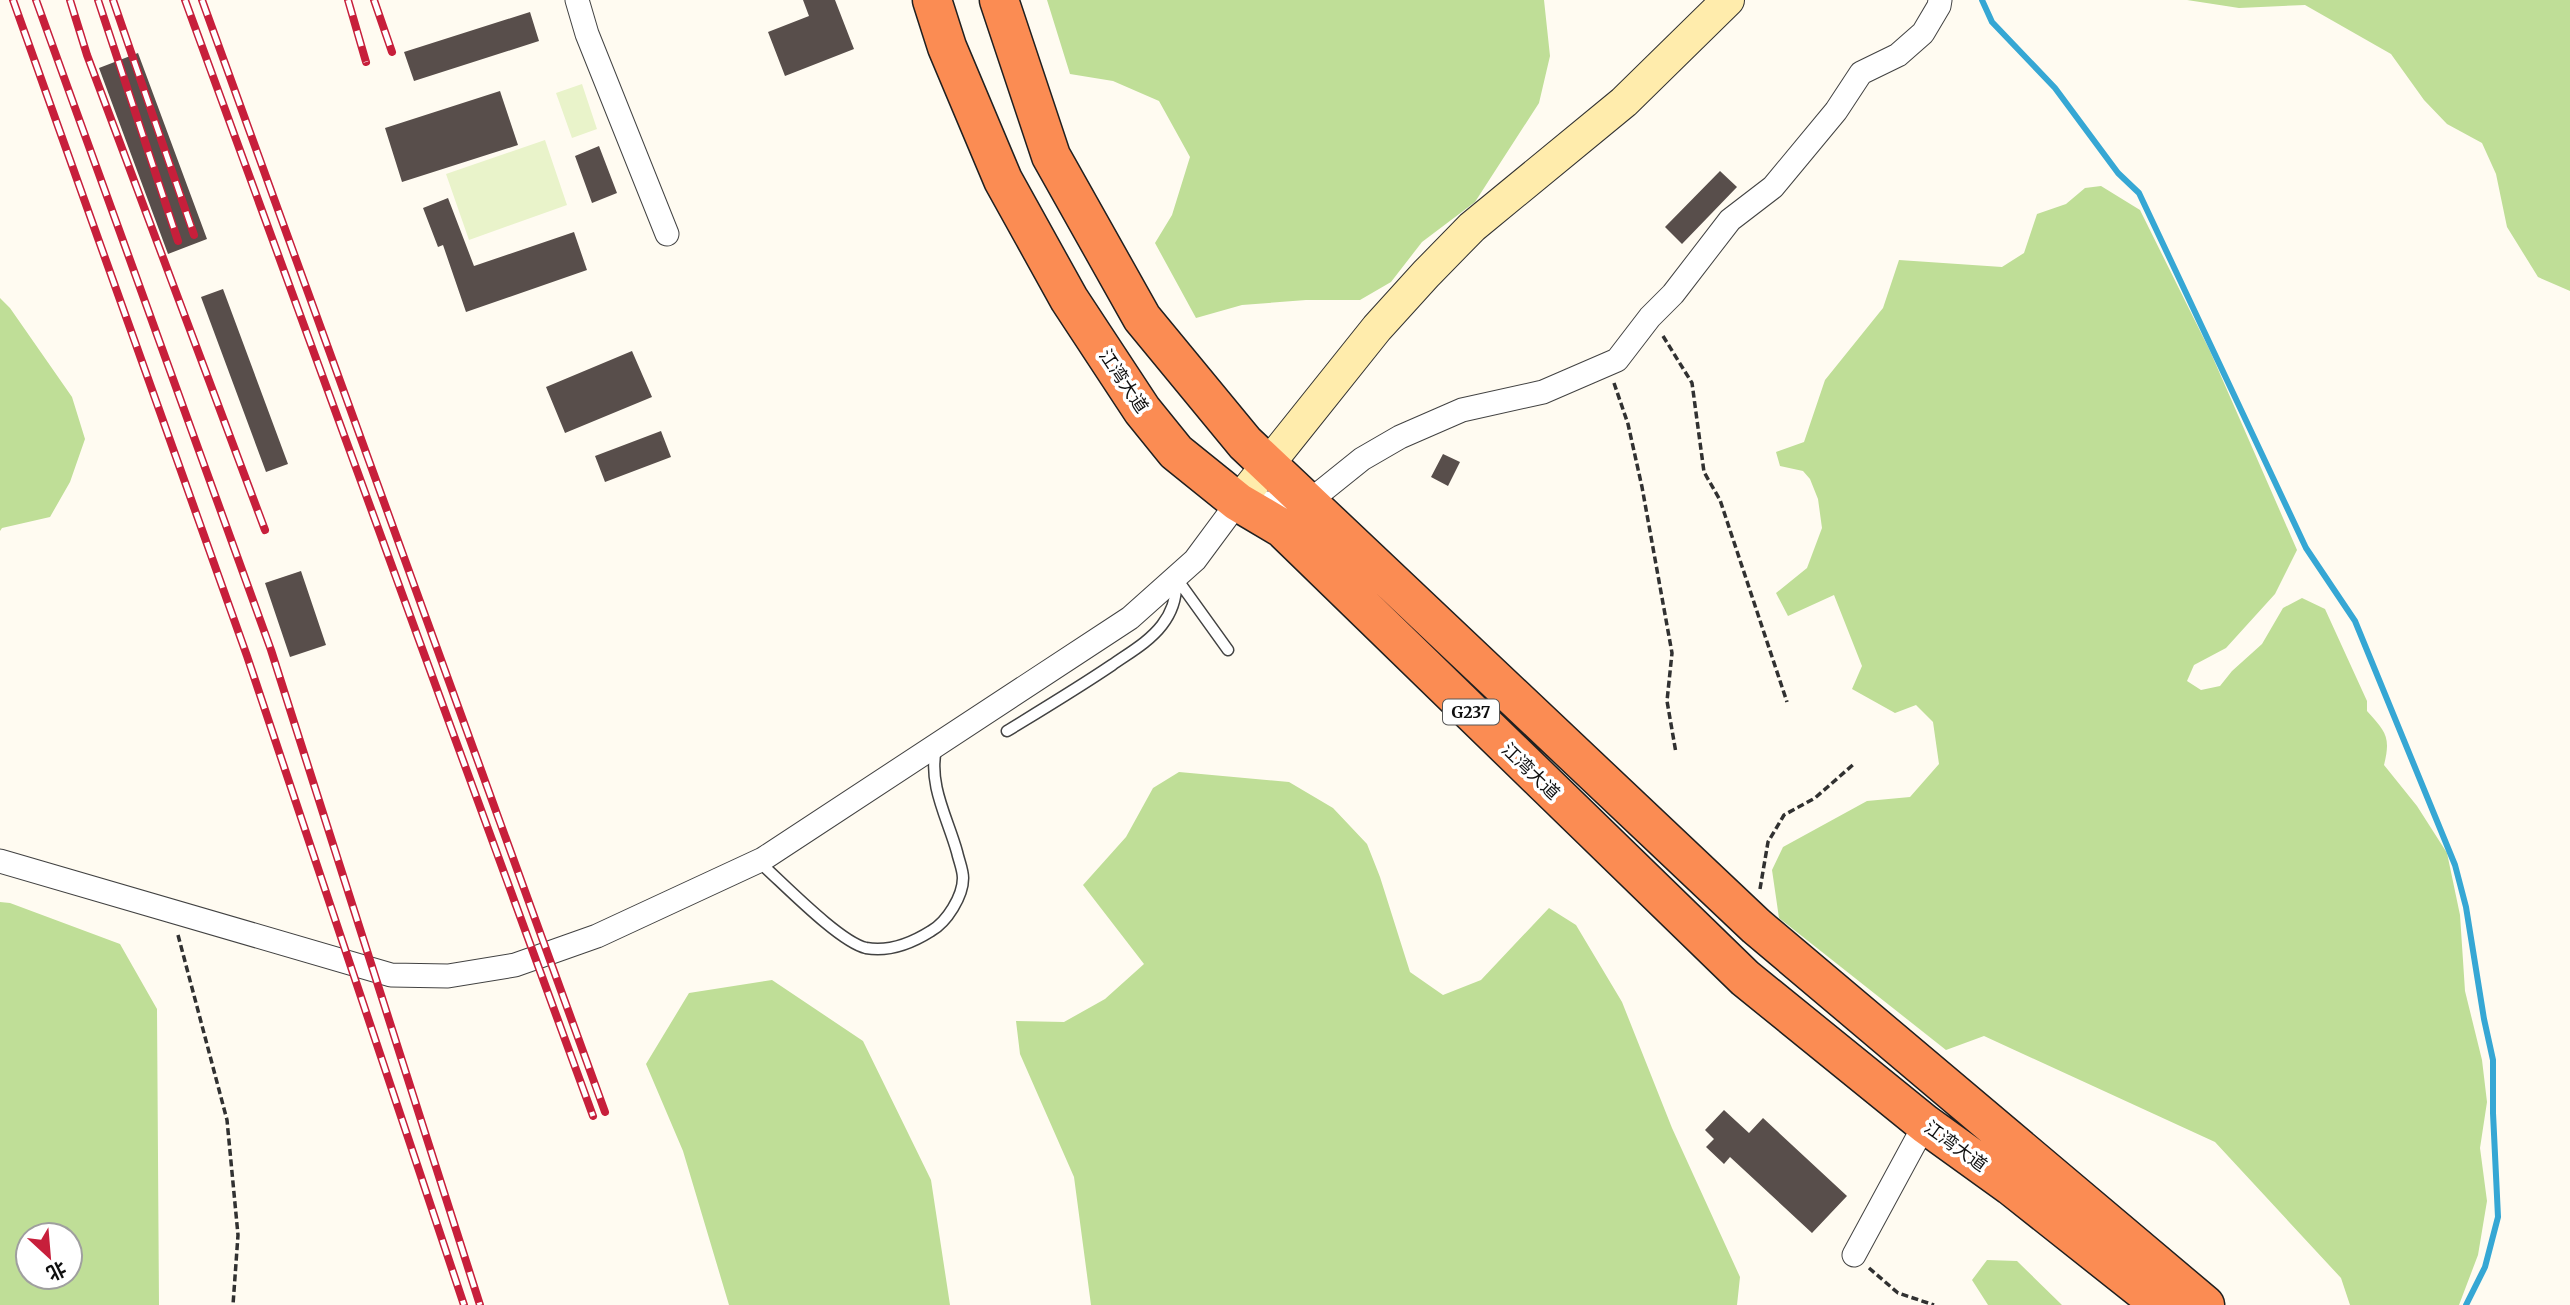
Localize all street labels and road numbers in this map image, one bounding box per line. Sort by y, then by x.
street label: 江湾大道 [1094,345,1154,417]
road number: G237 [1443,699,1499,724]
street label: 江湾大道 [1497,738,1565,804]
street label: 江湾大道 [1920,1116,1992,1176]

